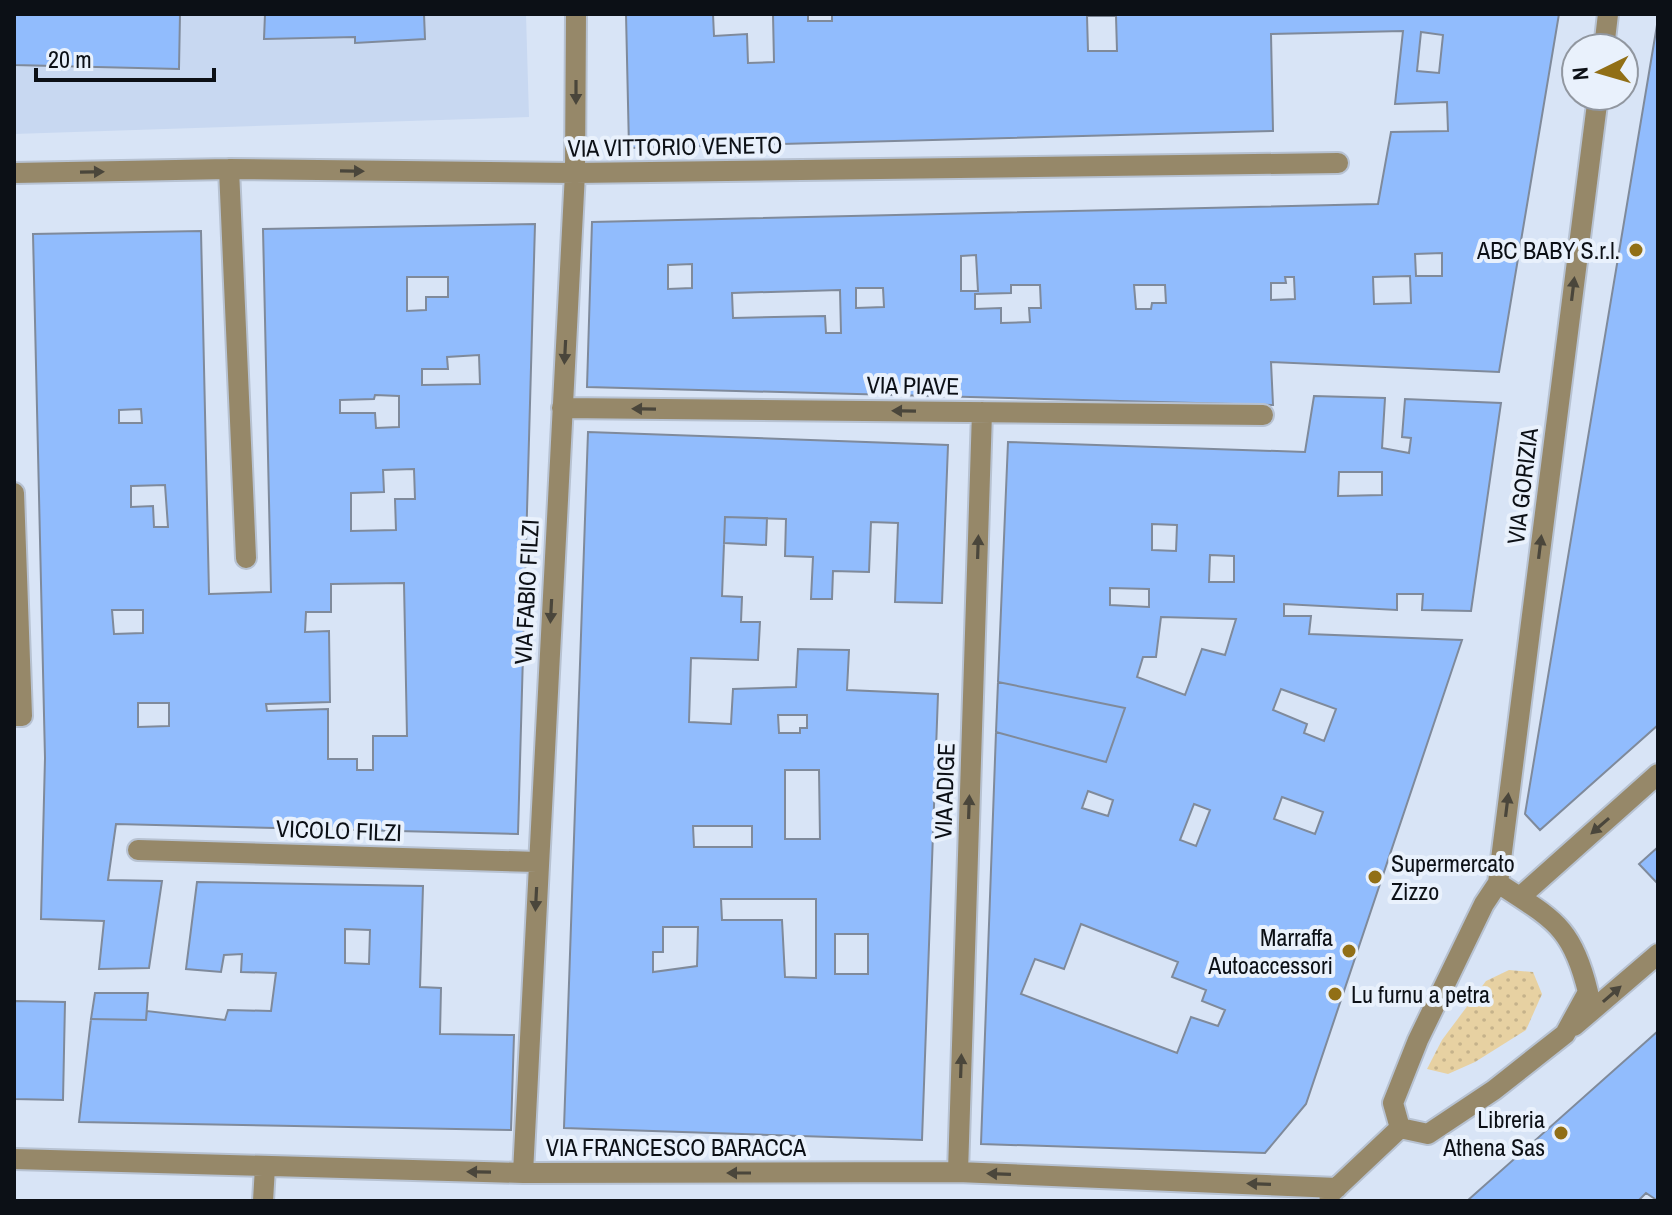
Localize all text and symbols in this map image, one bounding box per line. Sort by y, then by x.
scale bar [36,32,214,82]
north arrow [1560,32,1640,112]
text: 20 m [48,43,92,75]
text: N [1565,66,1596,82]
one-way arrow [570,80,582,105]
street label: VIA VITTORIO VENETO [567,128,783,164]
one-way arrow [340,165,365,177]
one-way arrow [80,166,105,178]
place label: ABC BABY S.r.l. [1476,234,1620,266]
marker: ABC BABY S.r.l. [1627,241,1645,259]
one-way arrow [1567,277,1580,302]
one-way arrow [558,340,571,365]
street label: VIA PIAVE [866,368,960,402]
one-way arrow [631,402,656,415]
one-way arrow [891,405,916,417]
street label: VIA GORIZIA [1499,425,1545,546]
street label: VIA FABIO FILZI [506,519,546,665]
one-way arrow [971,534,984,559]
one-way arrow [1534,534,1547,559]
one-way arrow [544,599,557,624]
street label: VIA ADIGE [926,742,962,840]
one-way arrow [1501,792,1514,817]
one-way arrow [963,794,976,819]
street label: VICOLO FILZI [276,812,402,848]
one-way arrow [1590,816,1609,834]
place label: Supermercato Zizzo [1391,847,1515,907]
marker: Supermercato Zizzo [1366,868,1384,886]
one-way arrow [529,887,542,912]
place label: Marraffa Autoaccessori [1207,921,1333,981]
marker: Marraffa Autoaccessori [1340,942,1358,960]
place label: Lu furnu a petra [1351,978,1490,1010]
marker: Lu furnu a petra [1326,985,1344,1003]
one-way arrow [1601,986,1621,1003]
one-way arrow [955,1053,967,1078]
place label: Libreria Athena Sas [1442,1103,1545,1163]
marker: Libreria Athena Sas [1552,1124,1570,1142]
street label: VIA FRANCESCO BARACCA [546,1131,807,1163]
one-way arrow [466,1166,491,1179]
one-way arrow [726,1167,751,1179]
one-way arrow [986,1168,1011,1181]
one-way arrow [1246,1178,1271,1191]

